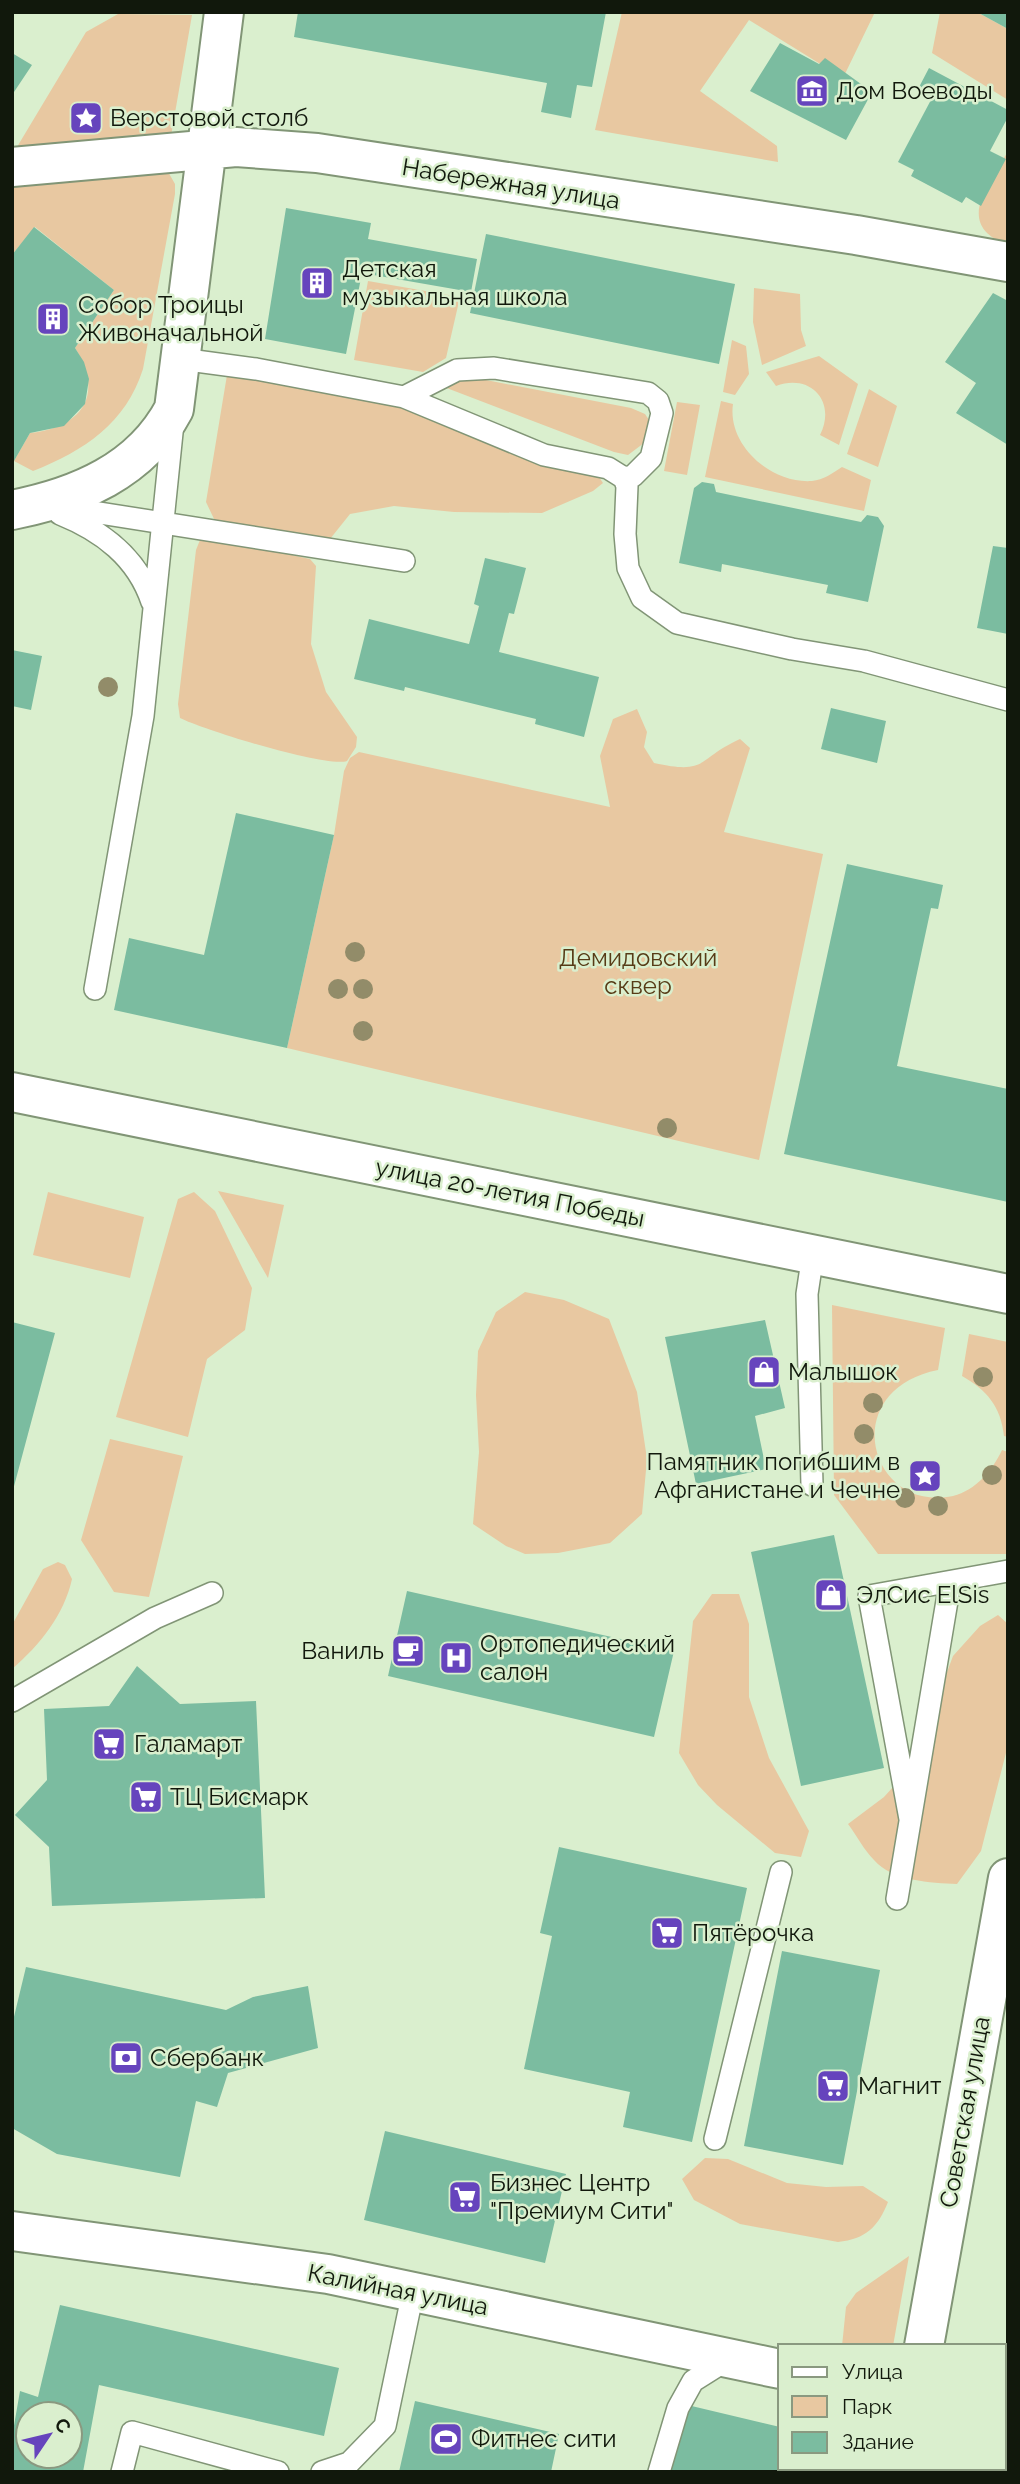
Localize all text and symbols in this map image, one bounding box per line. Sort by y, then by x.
museum icon: Дом Воеводы [793,72,831,110]
place label: Дом Воеводы [836,76,993,105]
place icon: Верстовой столб [67,99,105,137]
place label: Верстовой столб [110,103,308,132]
street label: Набережная улица [400,152,622,215]
place label: Детская музыкальная школа [342,254,568,311]
building icon: Детская музыкальная школа [298,264,336,302]
place label: Собор Троицы Живоначальной [78,290,263,347]
building icon: Собор Троицы Живоначальной [34,300,72,338]
park label: Демидовский сквер [559,943,717,1000]
street label: улица 20-летия Победы [373,1152,647,1233]
shop icon: Малышок [745,1353,783,1391]
place label: Малышок [788,1357,898,1386]
place label: Памятник погибшим в Афганистане и Чечне [647,1447,900,1504]
place icon: Памятник погибшим в Афганистане и Чечне [906,1457,944,1495]
shop icon: ЭлСис ElSis [812,1576,850,1614]
place label: ЭлСис ElSis [856,1580,989,1609]
place label: Ортопедический салон [480,1629,675,1686]
cafe icon: Ваниль [389,1632,427,1670]
place label: Ваниль [301,1636,384,1665]
hospital icon: Ортопедический салон [437,1639,475,1677]
supermarket icon: Галамарт [90,1725,128,1763]
place label: Галамарт [134,1729,243,1758]
supermarket icon: ТЦ Бисмарк [127,1778,165,1816]
place label: ТЦ Бисмарк [170,1782,309,1811]
supermarket icon: Пятёрочка [648,1914,686,1952]
place label: Пятёрочка [692,1918,814,1947]
street label: Советская улица [933,2014,996,2210]
bank icon: Сбербанк [107,2039,145,2077]
place label: Сбербанк [150,2043,264,2072]
supermarket icon: Магнит [814,2067,852,2105]
place label: Магнит [858,2071,942,2100]
place label: Бизнес Центр "Премиум Сити" [490,2168,674,2225]
supermarket icon: Бизнес Центр "Премиум Сити" [446,2178,484,2216]
street label: Калийная улица [305,2258,491,2321]
legend [778,2344,1006,2470]
text: Улица [842,2359,903,2384]
text: Парк [842,2394,892,2419]
north arrow [14,2400,84,2470]
text: С [50,2414,76,2437]
sports icon: Фитнес сити [427,2420,465,2458]
place label: Фитнес сити [471,2424,617,2453]
text: Здание [842,2429,914,2454]

